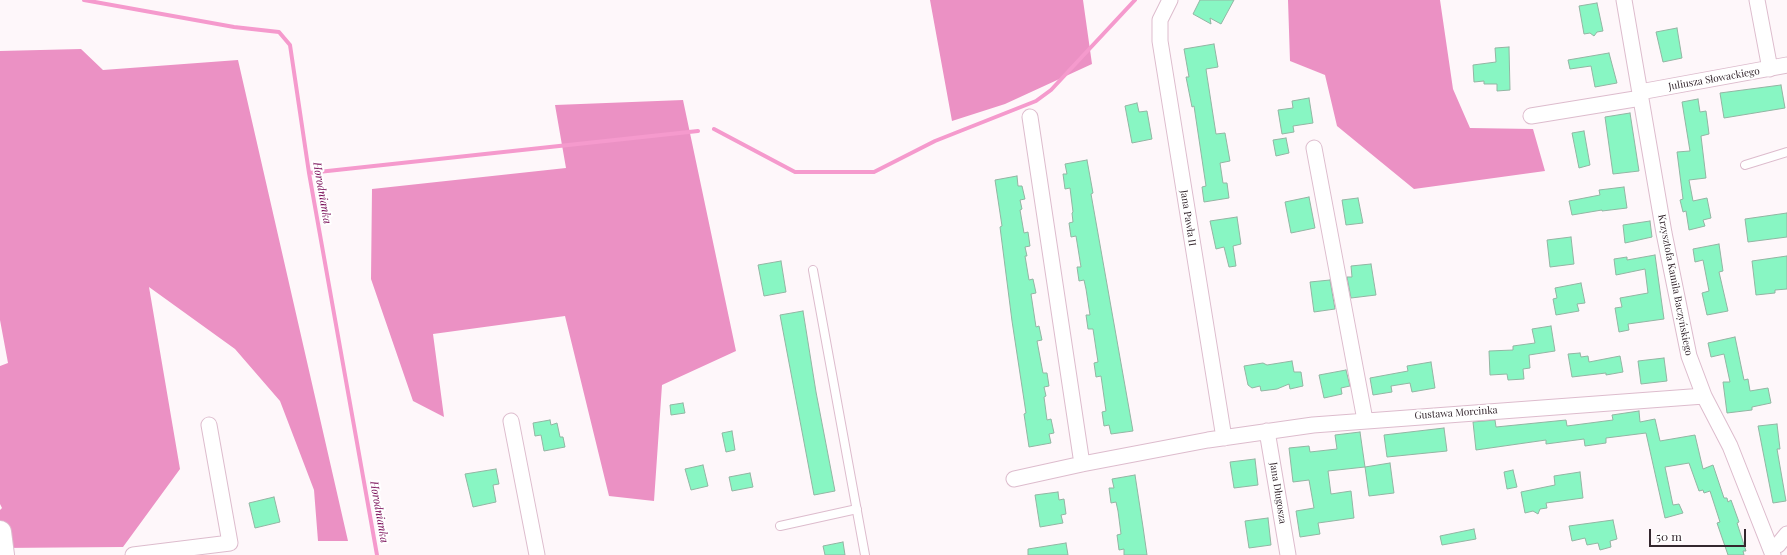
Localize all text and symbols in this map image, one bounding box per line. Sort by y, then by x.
street label: Juliusza Słowackiego [1667,65,1761,93]
water label: Horodnianka [310,161,334,225]
street label: Jana Pawła II [1178,189,1198,247]
street label: Krzysztofa Kamila Baczyńskiego [1655,213,1695,357]
street label: Gustawa Morcinka [1414,404,1498,422]
street label: Jana Długosza [1267,461,1289,525]
water label: Horodnianka [367,480,391,544]
scale bar [1651,521,1748,547]
text: 50 m [1656,528,1682,544]

